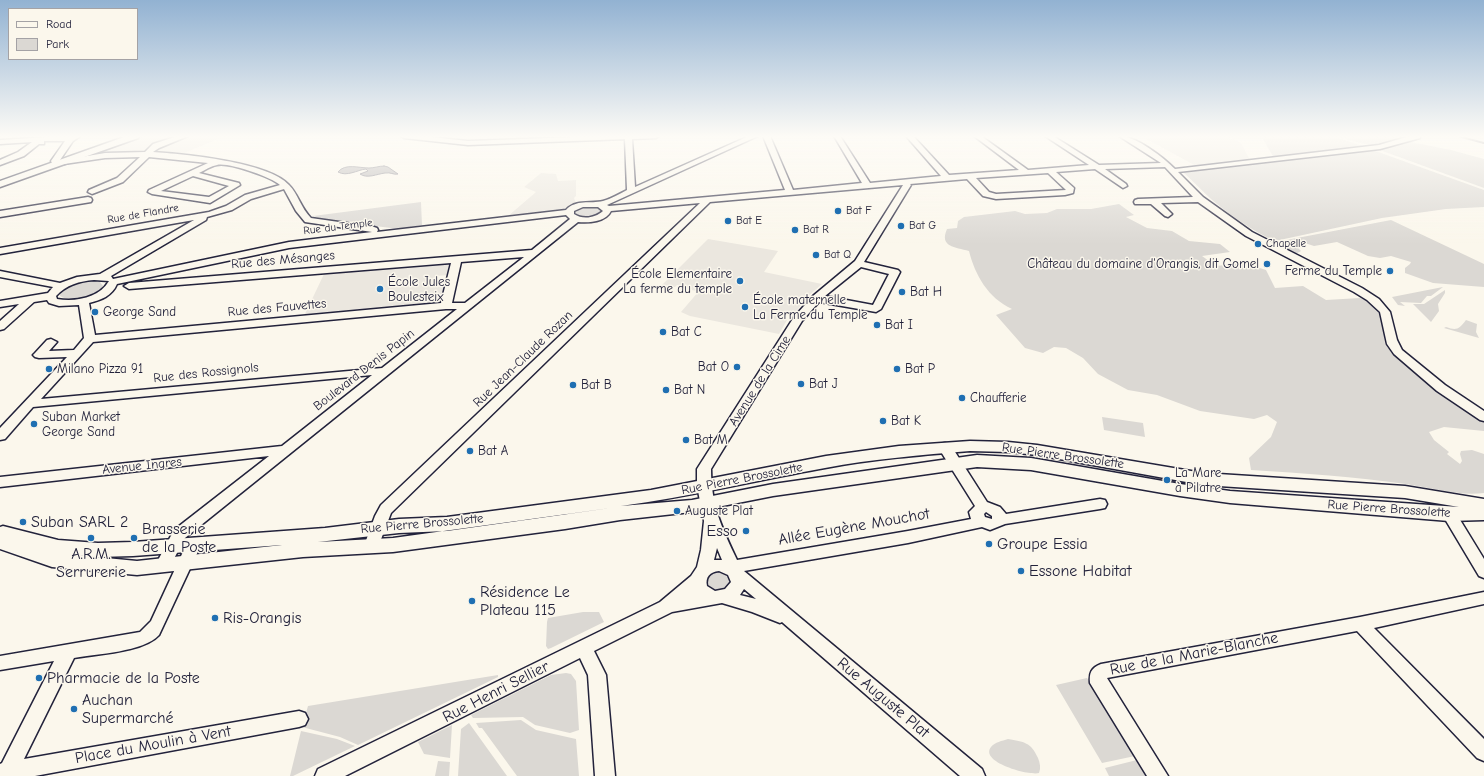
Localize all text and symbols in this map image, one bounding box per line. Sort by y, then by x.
legend [8,8,138,60]
text: Road [46,17,72,31]
text: Park [46,37,69,51]
street label: Rue de Flandre [106,201,180,227]
place label: Bat F [846,204,872,218]
marker: Bat F [833,206,843,216]
place label: Bat E [736,214,762,228]
street label: Rue du Temple [303,216,373,238]
marker: Bat E [723,216,733,226]
place label: Bat G [909,219,936,233]
marker: Bat G [896,221,906,231]
place label: Bat R [803,223,829,237]
marker: Bat R [790,225,800,235]
place label: Chapelle [1266,237,1306,251]
marker: Chapelle [1253,239,1263,249]
street label: Rue des Mésanges [231,248,335,272]
place label: Bat Q [824,248,851,262]
marker: Bat Q [811,250,821,260]
place label: Château du domaine d'Orangis, dit Gomel [1027,256,1259,272]
marker: Château du domaine d'Orangis, dit Gomel [1262,259,1272,269]
place label: Ferme du Temple [1285,263,1382,279]
place label: École Elementaire La ferme du temple [623,266,732,297]
marker: Ferme du Temple [1385,266,1395,276]
place label: École Jules Boulesteix [388,274,450,305]
marker: École Elementaire La ferme du temple [735,276,745,286]
marker: École Jules Boulesteix [375,284,385,294]
place label: Bat H [910,284,942,300]
marker: Bat H [897,287,907,297]
place label: École maternelle La Ferme du Temple [753,292,868,323]
street label: Rue des Fauvettes [227,296,327,320]
marker: École maternelle La Ferme du Temple [740,302,750,312]
place label: George Sand [103,304,176,320]
marker: George Sand [90,307,100,317]
street label: Rue Jean-Claude Rozan [470,308,576,410]
place label: Bat I [885,317,913,333]
marker: Bat I [872,320,882,330]
place label: Bat C [671,324,702,340]
street label: Boulevard Denis Papin [310,326,418,414]
marker: Bat C [658,327,668,337]
street label: Avenue de la Cime [726,333,794,429]
place label: Bat O [698,359,729,375]
street label: Rue des Rossignols [153,360,259,386]
place label: Milano Pizza 91 [57,361,143,377]
place label: Bat P [905,361,935,377]
marker: Bat O [732,362,742,372]
marker: Milano Pizza 91 [44,364,54,374]
marker: Bat P [892,364,902,374]
place label: Bat J [809,376,838,392]
place label: Bat B [581,377,612,393]
marker: Bat J [796,379,806,389]
marker: Bat B [568,380,578,390]
place label: Bat N [674,382,705,398]
marker: Bat N [661,385,671,395]
place label: Chaufferie [970,390,1026,406]
marker: Chaufferie [957,393,967,403]
place label: Suban Market George Sand [42,409,120,440]
place label: Bat K [891,413,921,429]
marker: Bat K [878,416,888,426]
marker: Suban Market George Sand [29,419,39,429]
place label: Bat M [694,432,728,448]
marker: Bat M [681,435,691,445]
street label: Rue Pierre Brossolette [1001,440,1125,472]
place label: Bat A [478,443,508,459]
marker: Bat A [465,446,475,456]
street label: Avenue Ingres [101,454,183,478]
street label: Rue Pierre Brossolette [680,460,804,498]
place label: La Mare à Pilatre [1175,465,1221,496]
marker: La Mare à Pilatre [1162,475,1172,485]
street label: Rue Pierre Brossolette [1327,497,1451,521]
place label: Auguste Plat [685,503,753,519]
street label: Allée Eugène Mouchot [777,504,931,550]
marker: Auguste Plat [672,506,682,516]
street label: Rue Pierre Brossolette [360,511,484,537]
place label: Suban SARL 2 [31,512,128,532]
marker: Suban SARL 2 [18,517,28,527]
place label: Brasserie de la Poste [142,519,216,557]
place label: Esso [707,521,738,541]
marker: Esso [741,526,751,536]
marker: A.R.M. Serrurerie [86,533,96,543]
marker: Brasserie de la Poste [129,533,139,543]
place label: Groupe Essia [997,534,1088,554]
marker: Groupe Essia [984,539,994,549]
place label: A.R.M. Serrurerie [56,544,126,582]
place label: Essone Habitat [1029,561,1132,581]
marker: Essone Habitat [1016,566,1026,576]
place label: Résidence Le Plateau 115 [480,582,570,620]
marker: Résidence Le Plateau 115 [467,596,477,606]
place label: Ris-Orangis [223,608,301,628]
marker: Ris-Orangis [210,613,220,623]
street label: Rue de la Marie-Blanche [1108,628,1280,680]
street label: Rue Auguste Plat [833,654,933,742]
street label: Rue Henri Sellier [440,657,552,727]
place label: Pharmacie de la Poste [47,668,200,688]
marker: Pharmacie de la Poste [34,673,44,683]
place label: Auchan Supermarché [82,690,174,728]
marker: Auchan Supermarché [69,704,79,714]
street label: Place du Moulin à Vent [74,722,232,768]

